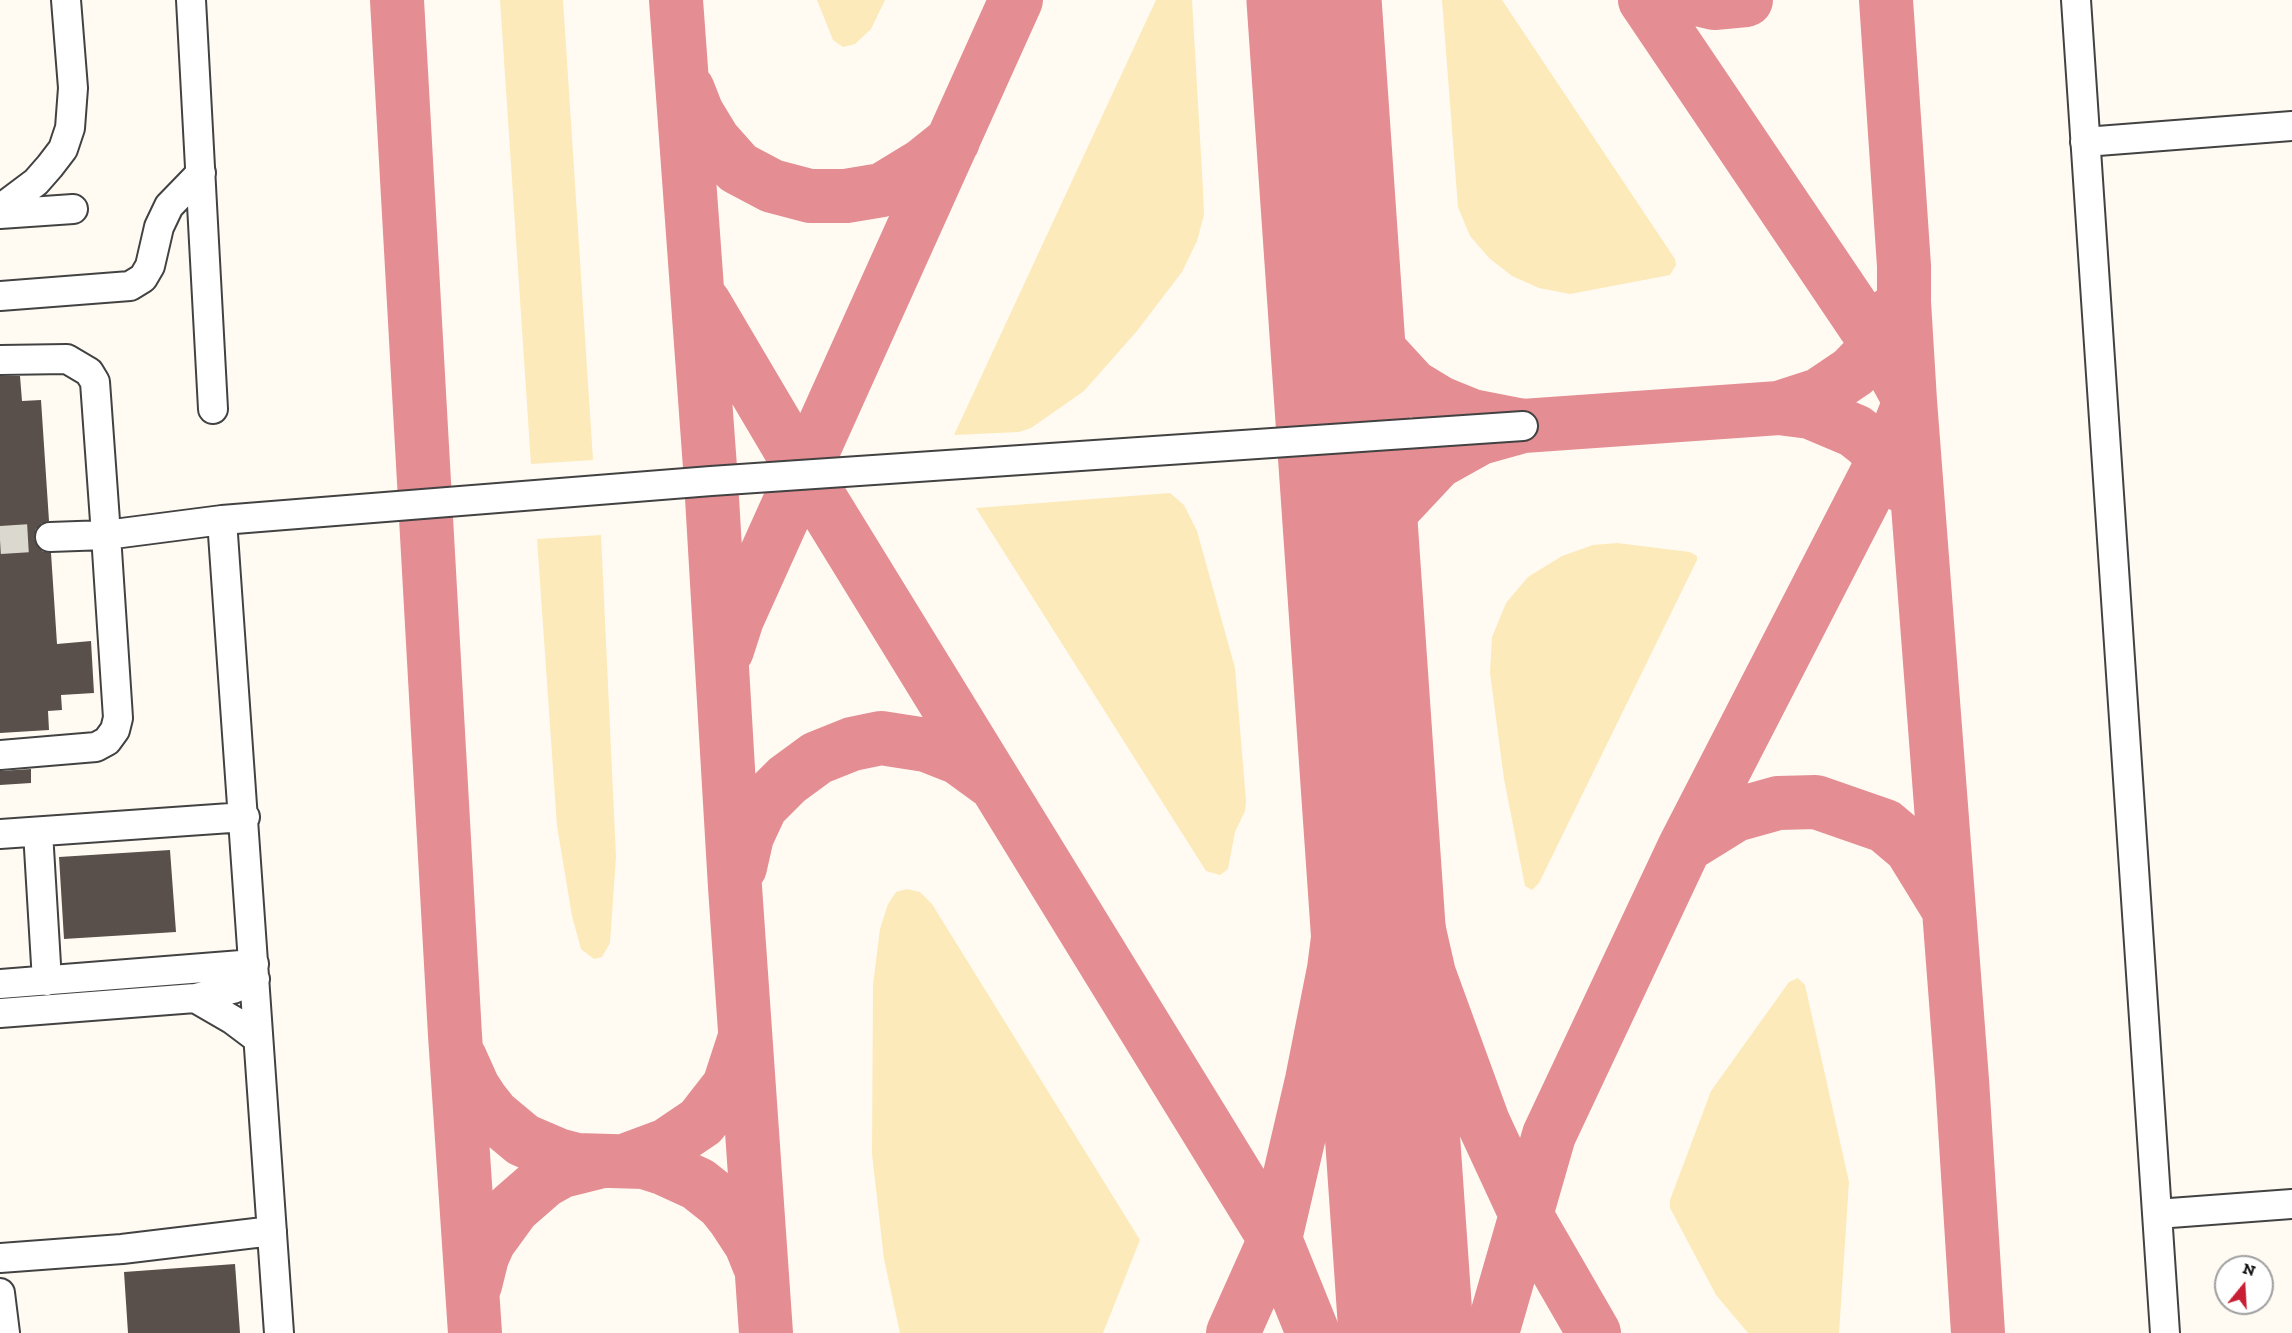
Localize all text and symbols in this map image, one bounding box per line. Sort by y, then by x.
north arrow [2214,1255,2274,1315]
text: N [2240,1258,2258,1280]

